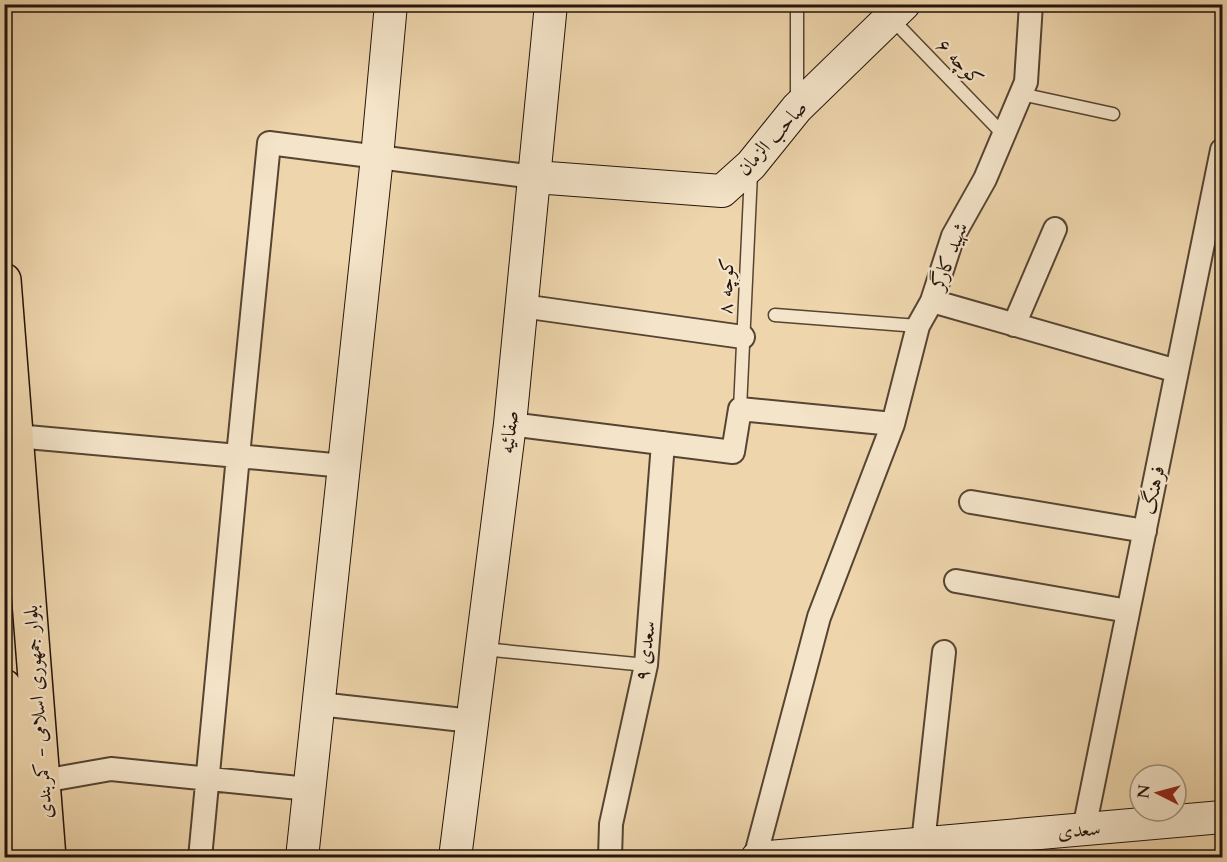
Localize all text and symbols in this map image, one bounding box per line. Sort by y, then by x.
street label: کوچه ۶ [931,32,989,92]
street label: صاحب الزمان [731,94,813,182]
street label: شهید کارگر [923,218,974,295]
street label: کوچه ۸ [712,257,740,315]
street label: صفائیه [493,409,525,455]
street label: فرهنگ [1135,463,1171,517]
street label: بلوار جمهوری اسلامی - کمربندی [17,604,59,820]
street label: سعدی ۹ [628,619,662,683]
north arrow [1128,763,1188,823]
text: N [1132,783,1156,800]
street label: سعدی [1056,815,1102,845]

